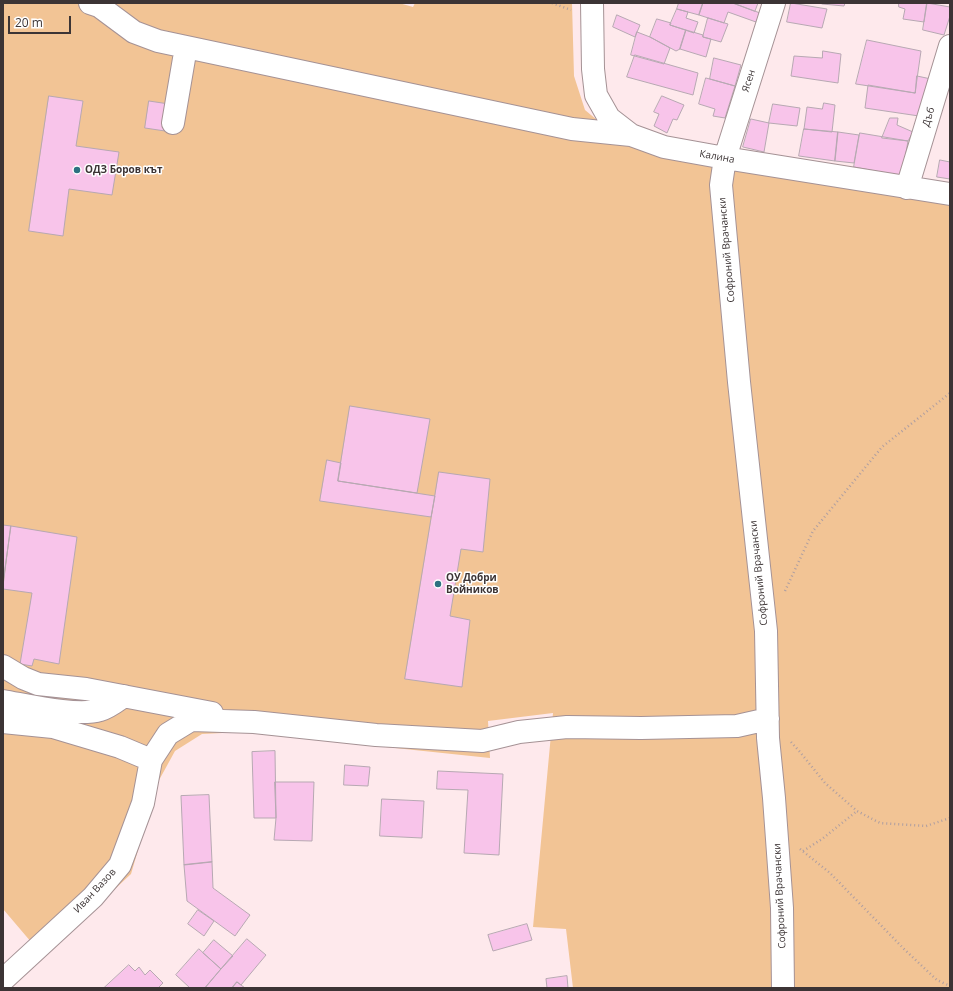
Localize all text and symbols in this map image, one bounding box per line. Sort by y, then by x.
scale bar [10,8,73,34]
text: 20 m [15,14,43,31]
street label: Ясен [740,68,758,94]
street label: Дъб [920,106,938,128]
street label: Калина [698,148,736,166]
place label: ОДЗ Боров кът [85,164,162,176]
marker: ОДЗ Боров кът [72,165,82,175]
street label: Софроний Врачански [716,197,738,303]
street label: Софроний Врачански [748,520,770,626]
place label: ОУ Добри Войников [446,572,499,596]
marker: ОУ Добри Войников [433,579,443,589]
street label: Софроний Врачански [771,843,789,949]
street label: Иван Вазов [71,866,119,916]

